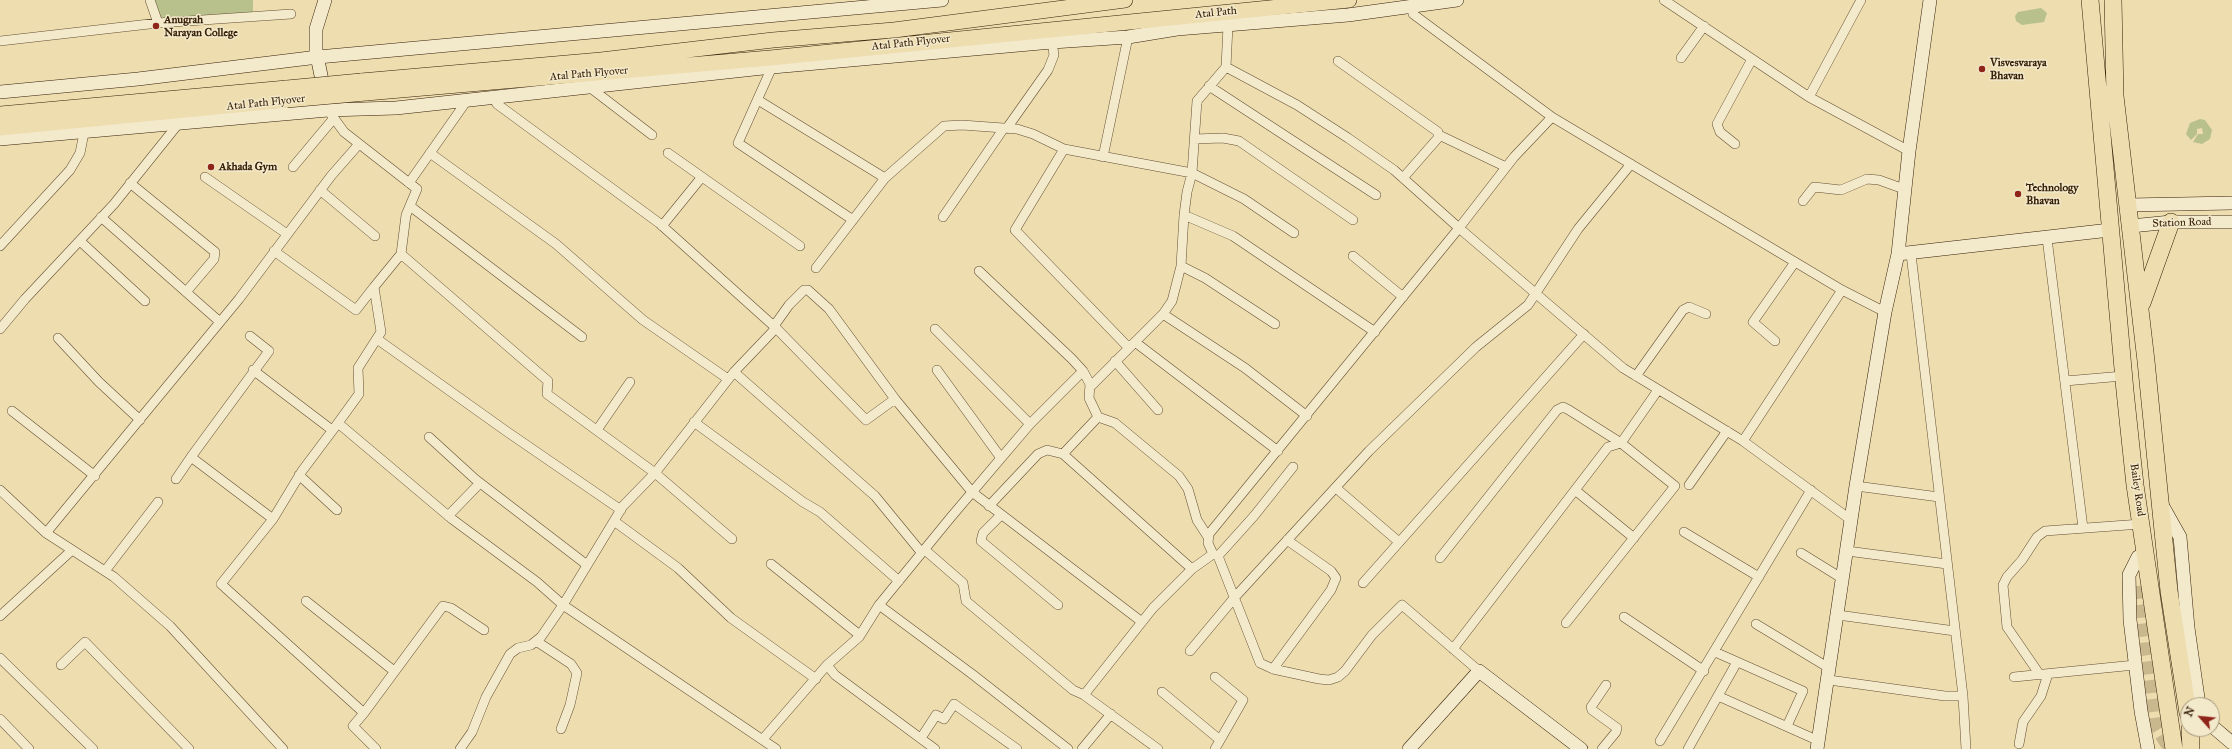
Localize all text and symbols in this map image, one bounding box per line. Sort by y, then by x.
street label: Atal Path [1194,4,1238,22]
place label: Anugrah Narayan College [164,13,238,39]
marker: Anugrah Narayan College [151,21,161,31]
street label: Atal Path Flyover [871,32,951,54]
place label: Visvesvaraya Bhavan [1990,56,2047,82]
street label: Atal Path Flyover [549,64,629,84]
marker: Visvesvaraya Bhavan [1977,64,1987,74]
street label: Atal Path Flyover [226,92,306,114]
place label: Akhada Gym [219,160,277,174]
marker: Akhada Gym [206,162,216,172]
place label: Technology Bhavan [2026,181,2078,207]
marker: Technology Bhavan [2013,189,2023,199]
street label: Station Road [2152,215,2212,231]
street label: Bailey Road [2127,463,2147,517]
north arrow [2180,697,2220,737]
text: N [2182,705,2198,719]

